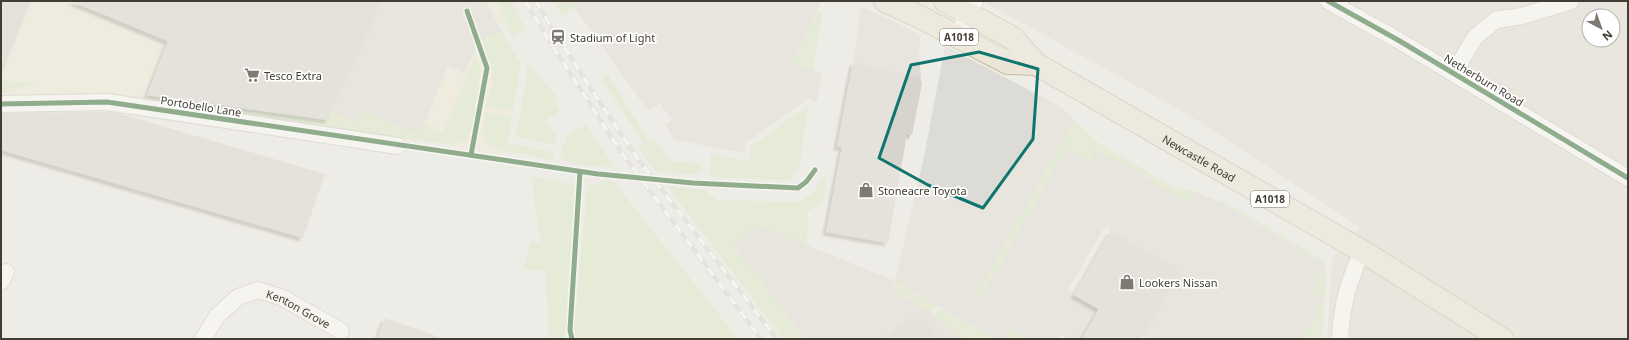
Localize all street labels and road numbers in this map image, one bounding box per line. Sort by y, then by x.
road number: A1018 [940,29,978,45]
street label: Netherburn Road [1441,50,1527,110]
street label: Portobello Lane [160,92,242,120]
street label: Newcastle Road [1160,131,1239,185]
road number: A1018 [1251,191,1289,207]
street label: Kenton Grove [264,286,333,331]

